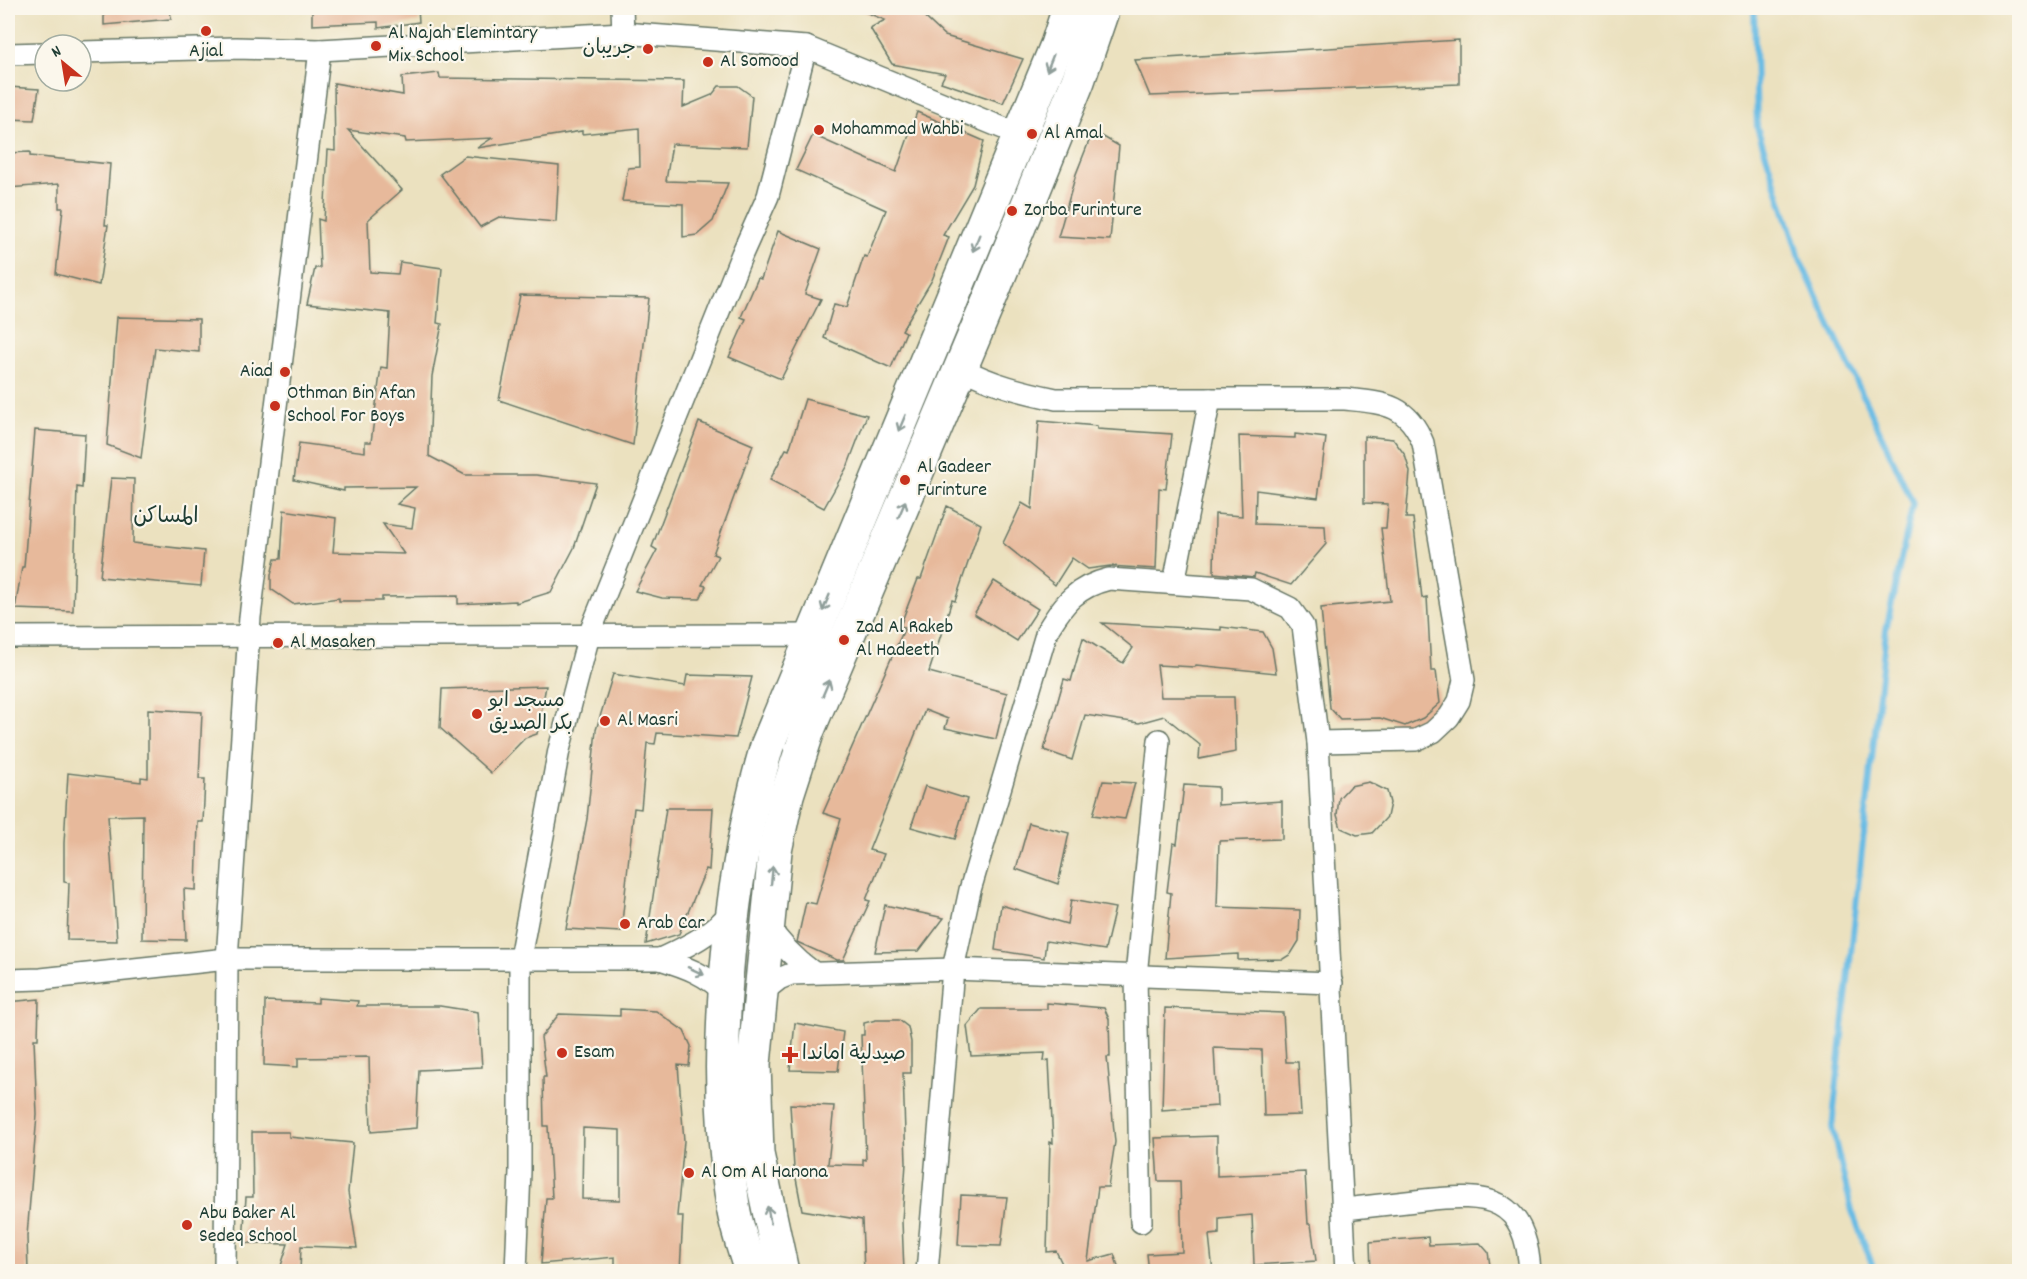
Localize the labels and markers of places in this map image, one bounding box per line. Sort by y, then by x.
place label: Al Najah Elemintary Mix School [388,20,538,71]
marker: Ajial [199,24,213,38]
place label: جريبان [583,35,636,63]
place label: Ajial [189,38,223,66]
marker: Al Najah Elemintary Mix School [369,39,383,53]
marker: جريبان [641,42,655,56]
place label: Al Somood [720,48,799,76]
marker: Al Somood [701,55,715,69]
place label: Mohammad Wahbi [831,116,964,144]
place label: Al Amal [1044,120,1103,148]
marker: Mohammad Wahbi [812,123,826,137]
marker: Al Amal [1025,127,1039,141]
place label: Zorba Furinture [1024,197,1142,225]
marker: Zorba Furinture [1005,204,1019,218]
place label: Aiad [240,358,273,386]
marker: Aiad [278,365,292,379]
place label: Othman Bin Afan School For Boys [287,380,416,431]
marker: Othman Bin Afan School For Boys [268,399,282,413]
place label: Al Gadeer Furinture [917,454,992,505]
marker: Al Gadeer Furinture [898,473,912,487]
place label: Zad Al Rakeb Al Hadeeth [856,614,953,665]
place label: Al Masaken [290,629,375,657]
marker: Zad Al Rakeb Al Hadeeth [837,633,851,647]
marker: Al Masaken [271,636,285,650]
place label: مسجد ابو بكر الصديق [487,688,573,739]
marker: مسجد ابو بكر الصديق [470,707,484,721]
place label: Al Masri [617,707,678,735]
marker: Al Masri [598,714,612,728]
place label: Arab Car [637,910,705,938]
marker: Arab Car [618,917,632,931]
place label: Esam [574,1039,615,1067]
place label: صيدلية اماندا [802,1041,906,1069]
marker: Esam [555,1046,569,1060]
marker: صيدلية اماندا [783,1048,797,1062]
place label: Al Om Al Hanona [701,1159,828,1187]
marker: Al Om Al Hanona [682,1166,696,1180]
place label: Abu Baker Al Sedeq School [199,1200,297,1251]
marker: Abu Baker Al Sedeq School [180,1218,194,1232]

